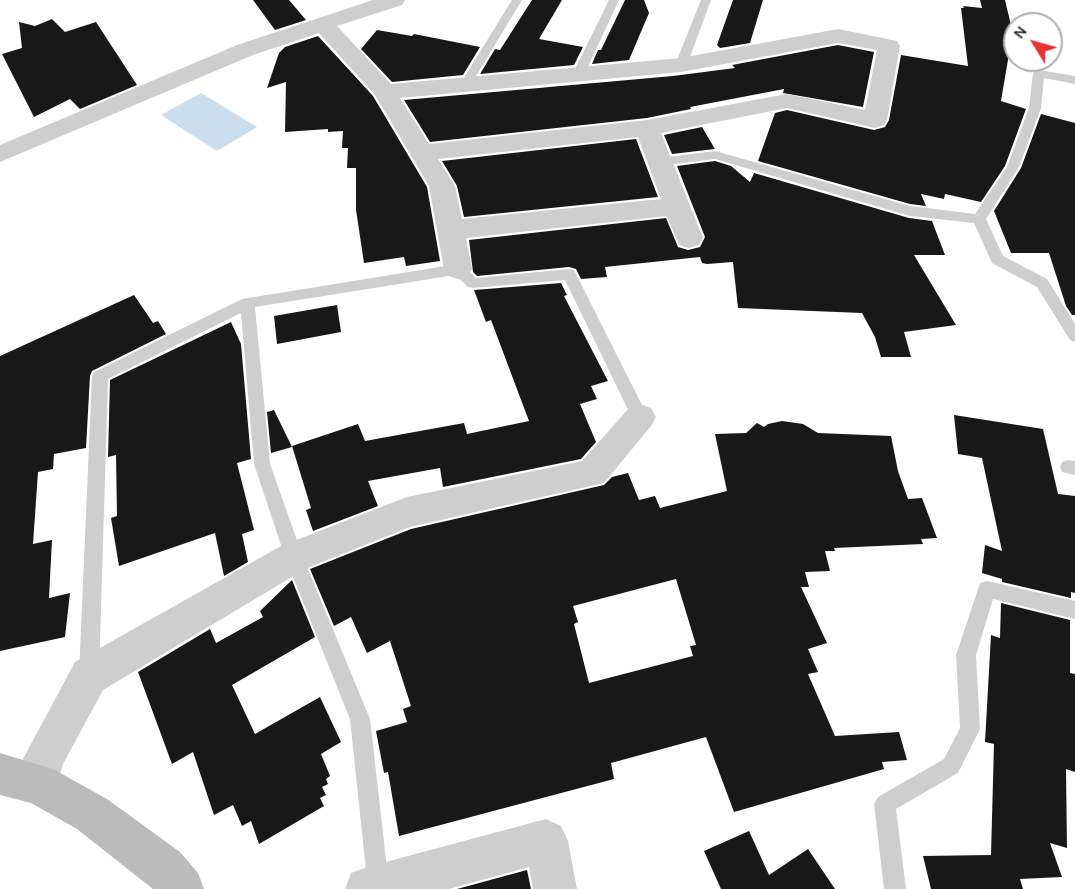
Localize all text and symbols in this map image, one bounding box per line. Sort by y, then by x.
north arrow [1003,12,1063,72]
text: N [1009,22,1031,42]

